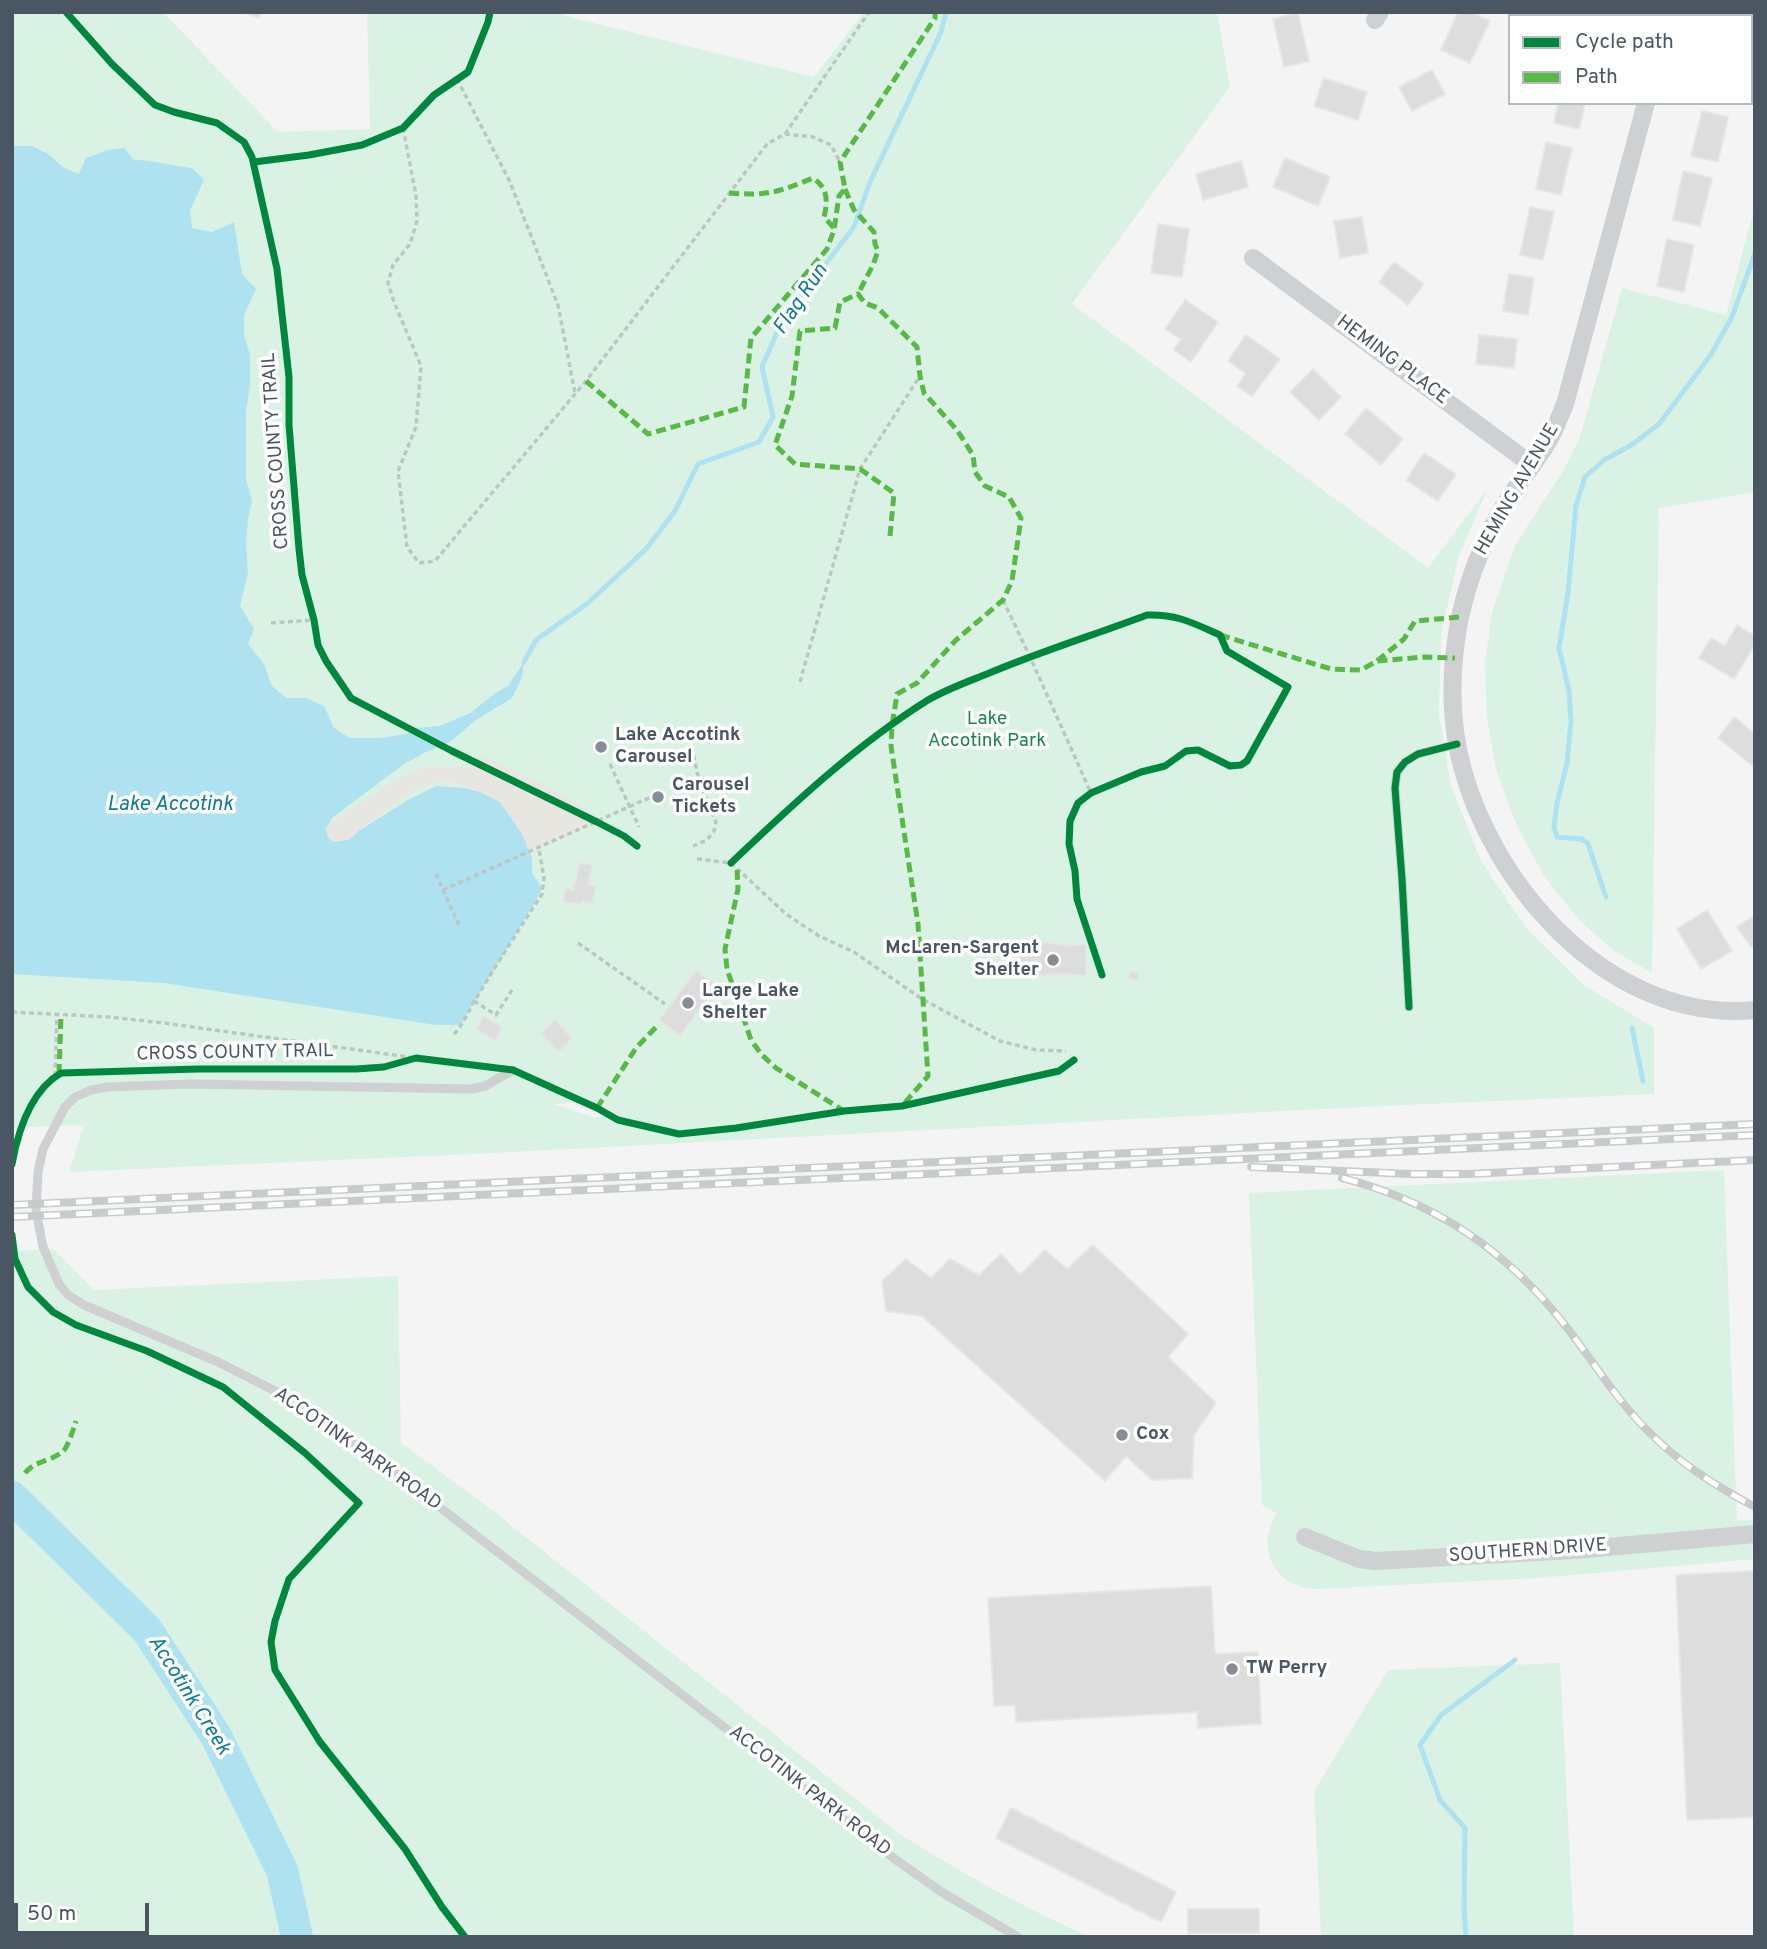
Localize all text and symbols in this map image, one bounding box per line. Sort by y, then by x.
legend [1508,14,1753,105]
text: Cycle path [1575,29,1674,56]
text: Path [1575,64,1618,91]
water label: Flag Run [769,260,835,340]
street label: HEMING PLACE [1331,311,1453,411]
street label: CROSS COUNTY TRAIL [259,352,295,550]
street label: HEMING AVENUE [1471,420,1565,560]
park label: Lake Accotink Park [928,709,1046,753]
place label: Lake Accotink Carousel [615,725,741,769]
marker: Lake Accotink Carousel [593,739,609,755]
place label: Carousel Tickets [672,775,750,819]
marker: Carousel Tickets [650,789,666,805]
water label: Lake Accotink [107,793,233,819]
place label: McLaren-Sargent Shelter [885,938,1039,982]
marker: McLaren-Sargent Shelter [1045,952,1061,968]
place label: Large Lake Shelter [702,981,799,1025]
marker: Large Lake Shelter [680,995,696,1011]
street label: CROSS COUNTY TRAIL [136,1041,334,1067]
street label: ACCOTINK PARK ROAD [269,1384,445,1516]
place label: Cox [1136,1424,1169,1446]
marker: Cox [1114,1427,1130,1443]
street label: SOUTHERN DRIVE [1448,1535,1608,1569]
water label: Accotink Creek [141,1632,235,1760]
place label: TW Perry [1246,1658,1327,1680]
marker: TW Perry [1224,1661,1240,1677]
street label: ACCOTINK PARK ROAD [724,1722,894,1862]
scale bar [18,1890,152,1934]
text: 50 m [27,1901,76,1928]

